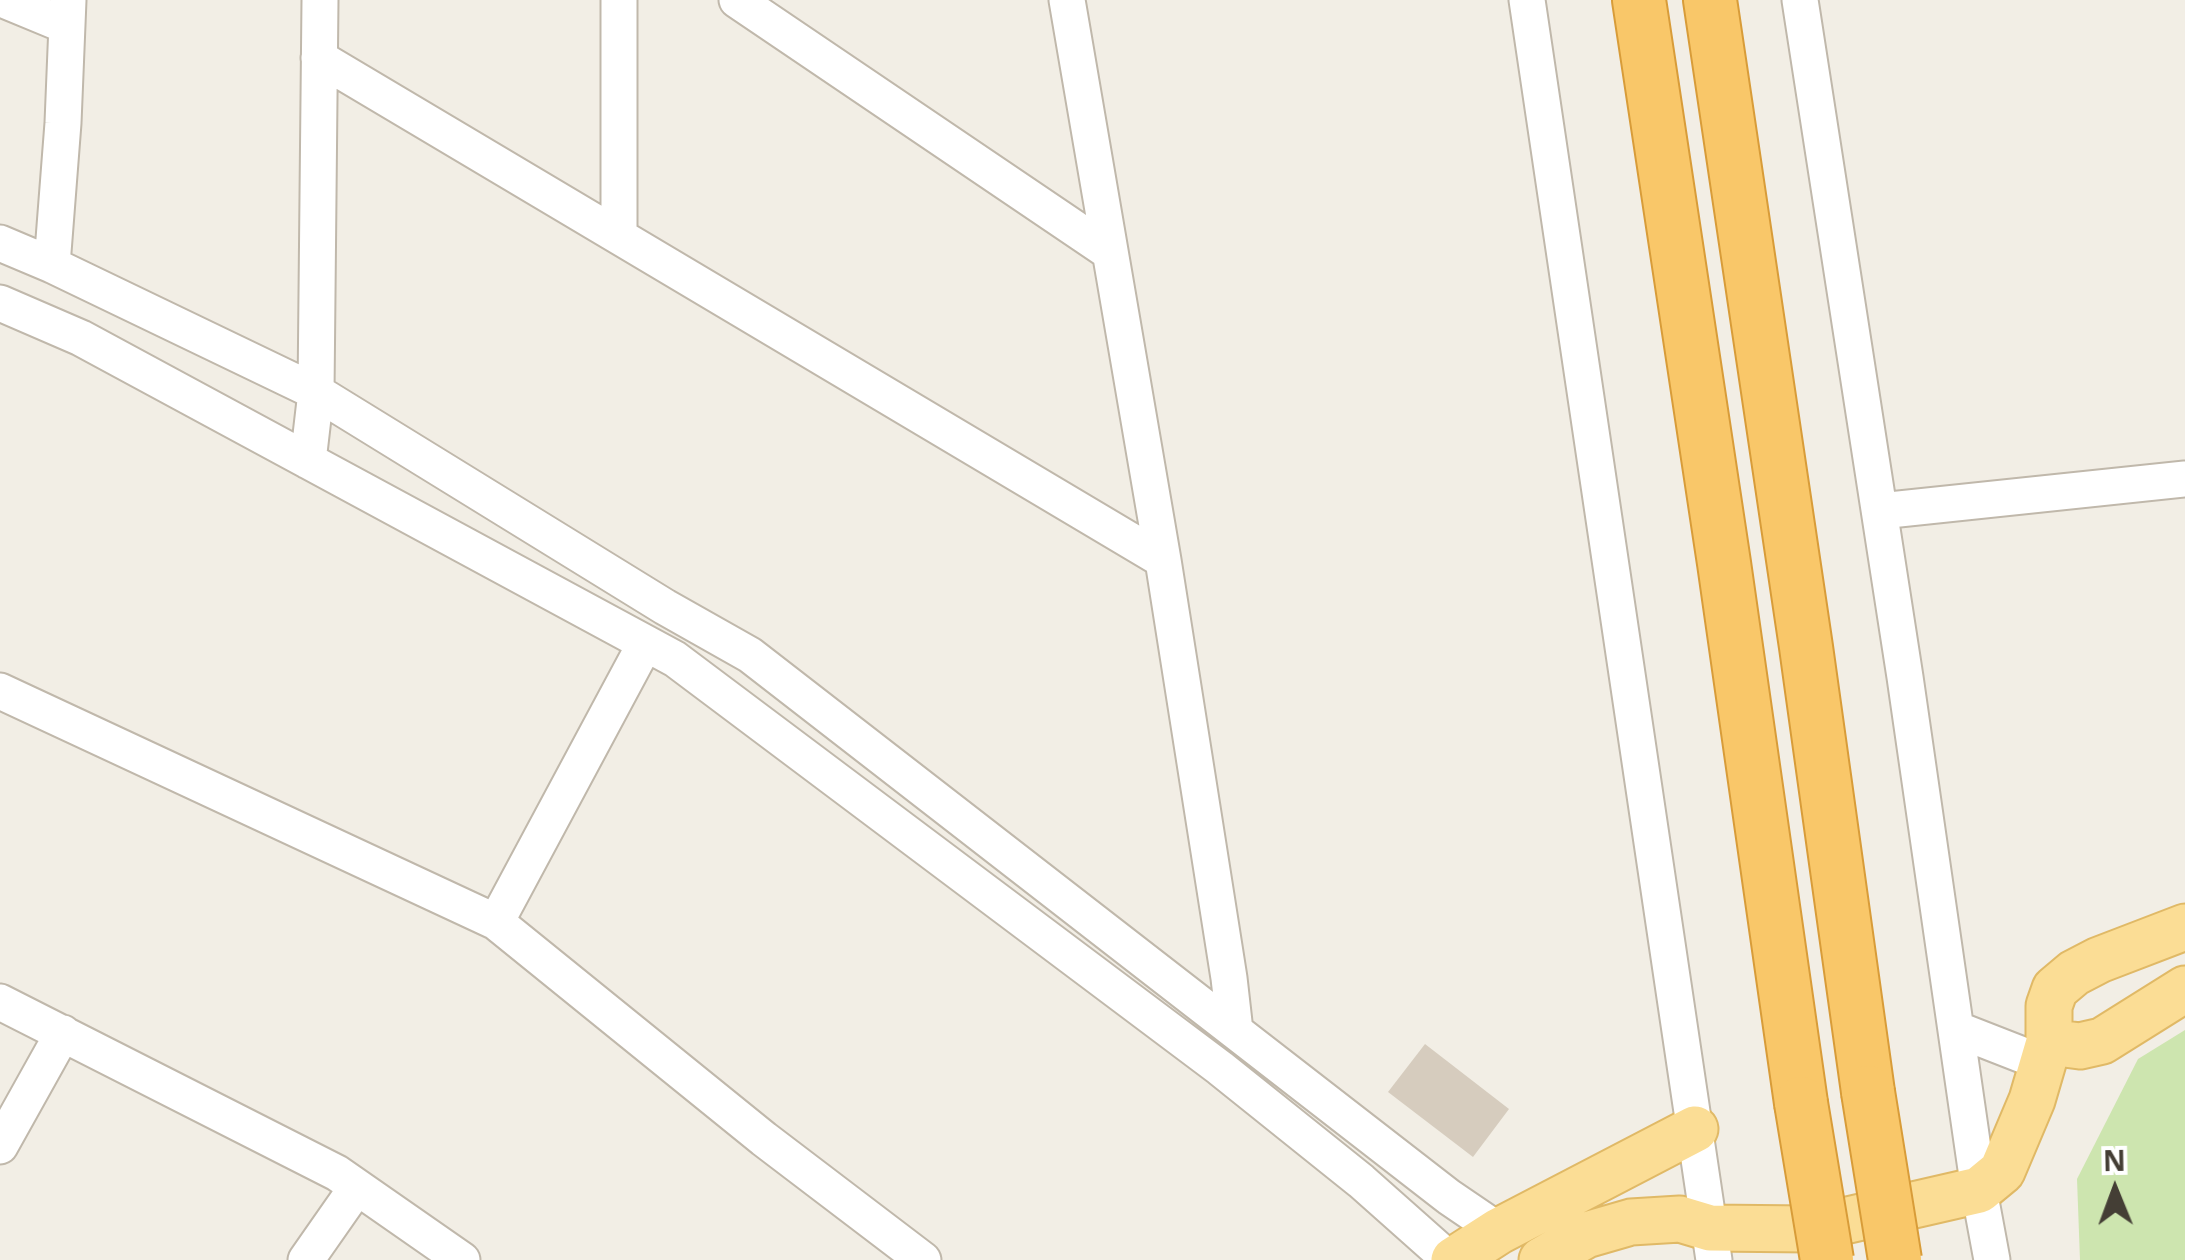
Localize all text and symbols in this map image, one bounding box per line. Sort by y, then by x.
north arrow [2065,1140,2165,1240]
text: N [2103,1141,2126,1179]

